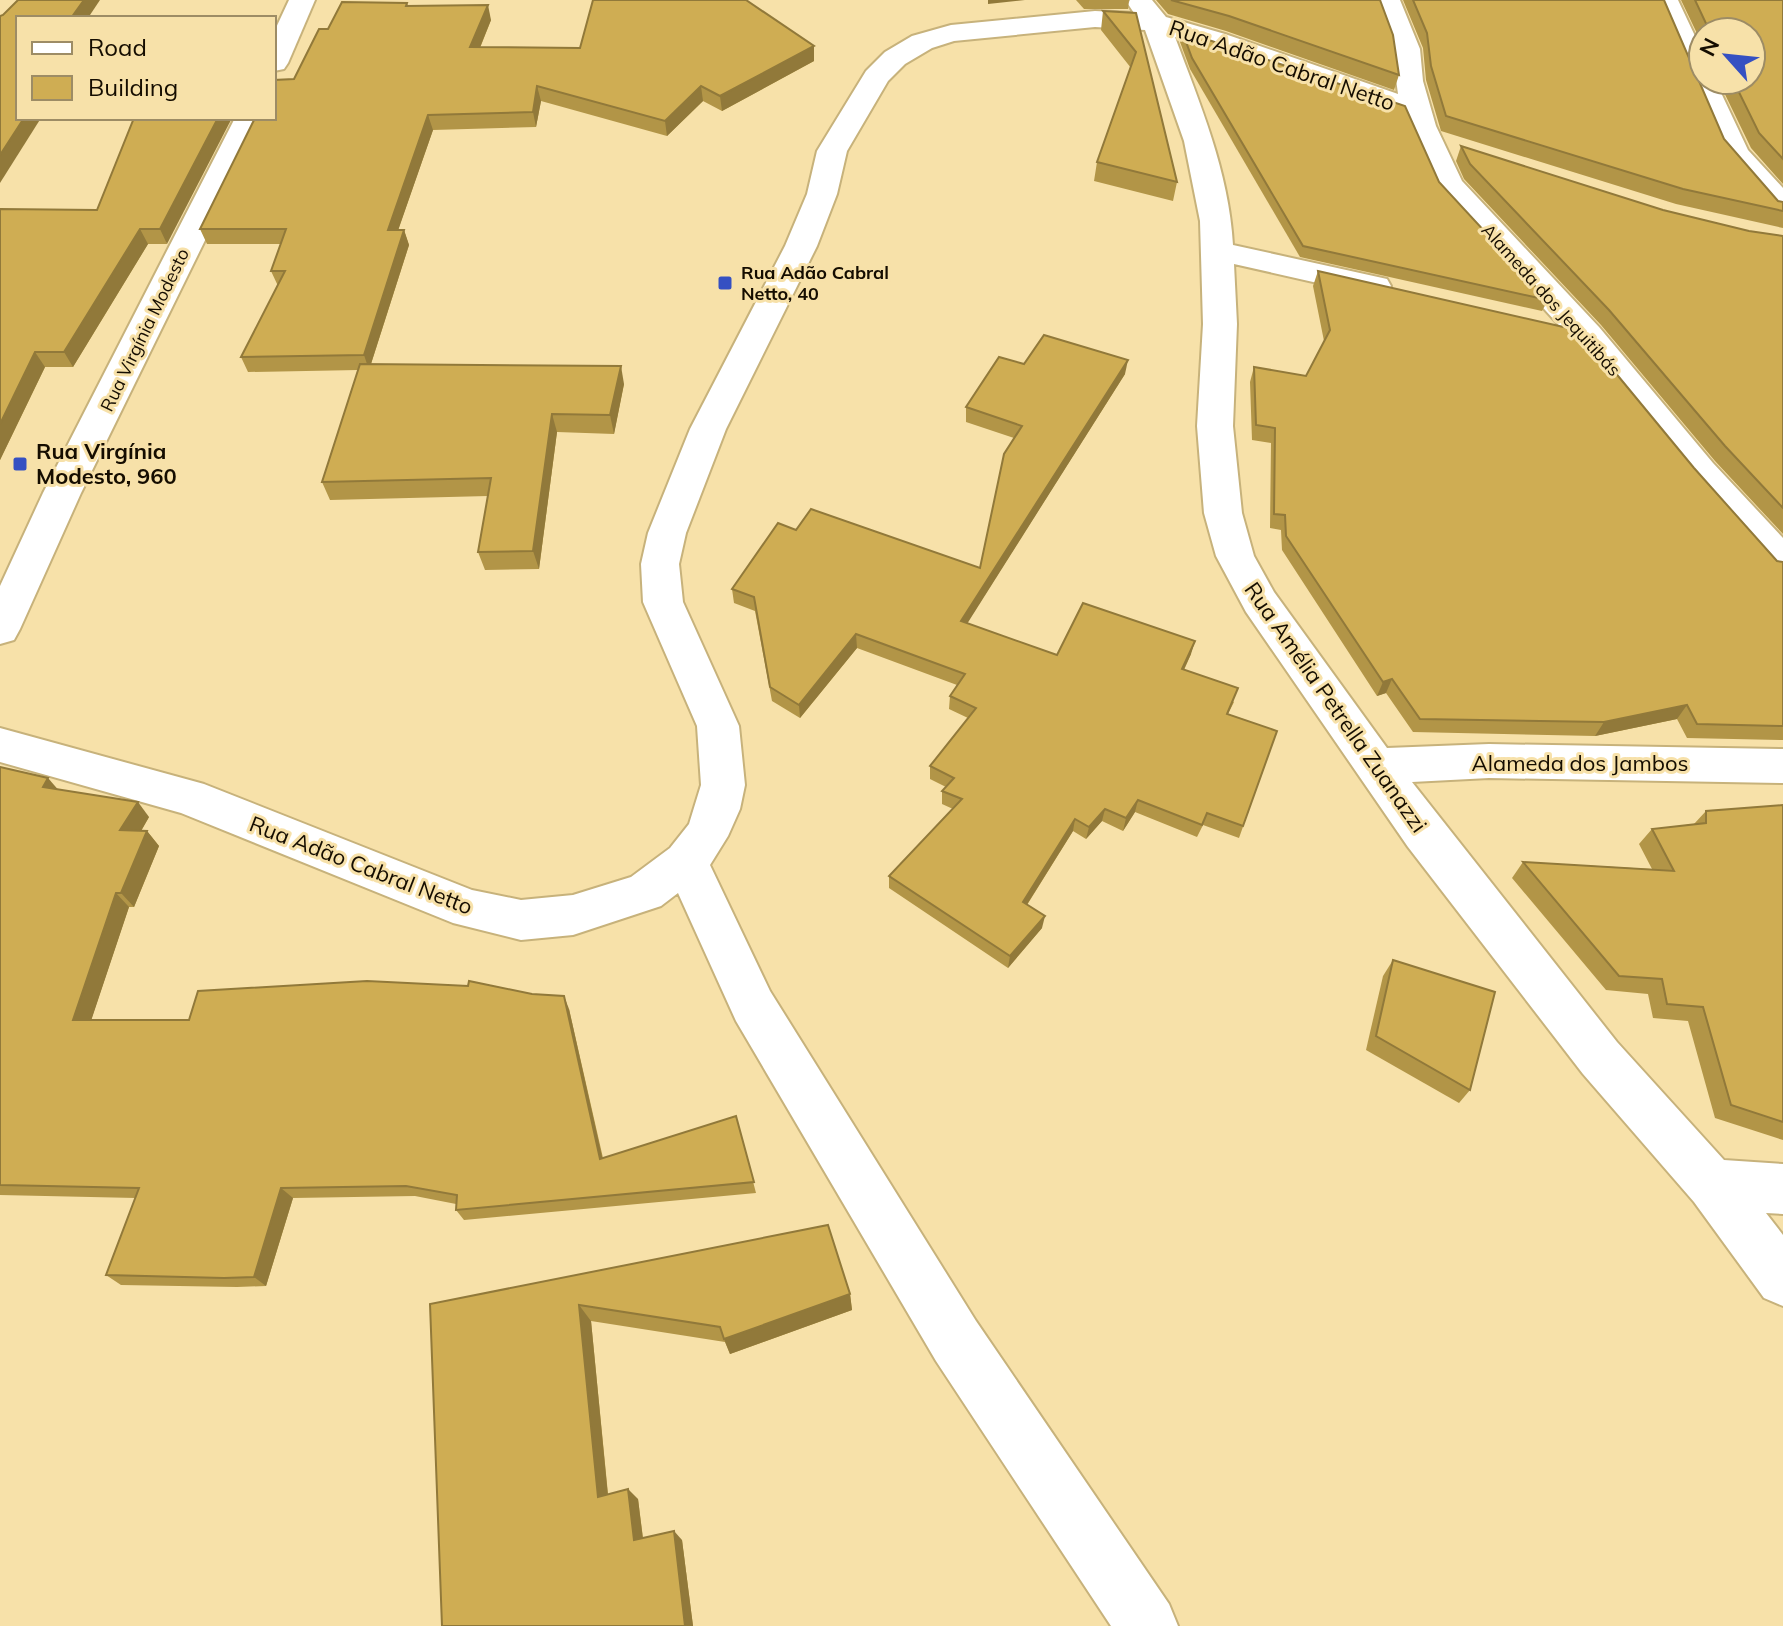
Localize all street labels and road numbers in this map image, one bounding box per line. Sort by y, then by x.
street label: Rua Adão Cabral Netto [1166,13,1398,117]
street label: Alameda dos Jequitibás [1477,219,1626,381]
street label: Rua Virgínia Modesto [95,244,194,415]
street label: Rua Amélia Petrella Zuanazzi [1239,576,1433,838]
street label: Alameda dos Jambos [1472,749,1688,777]
street label: Rua Adão Cabral Netto [245,810,477,920]

